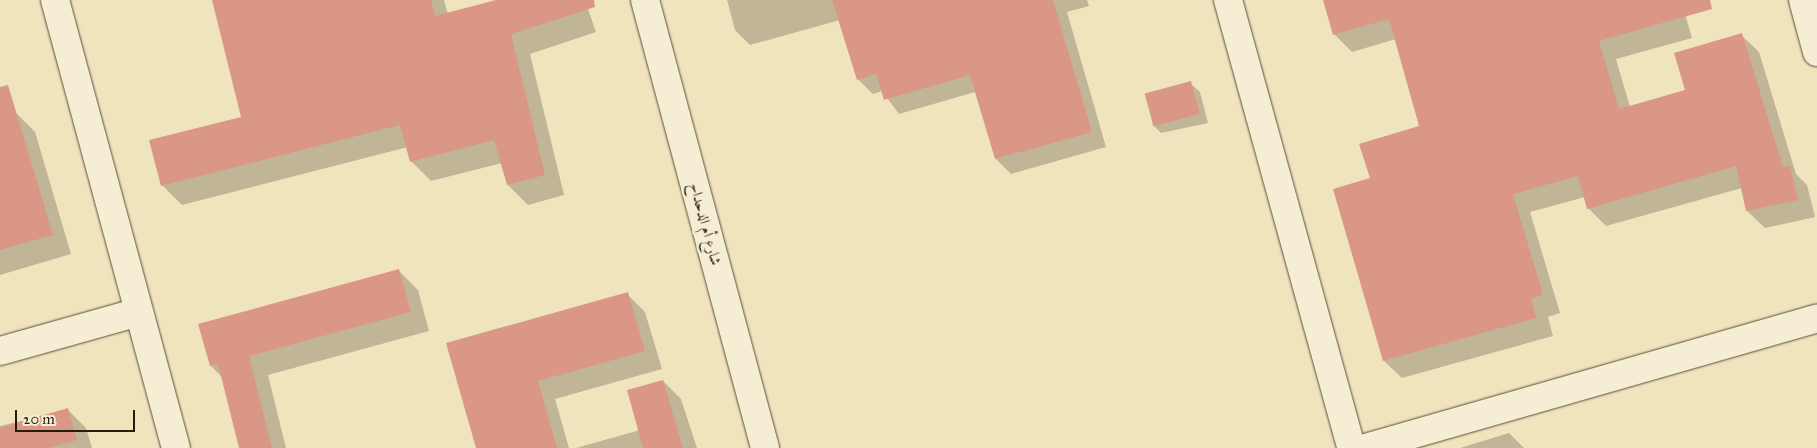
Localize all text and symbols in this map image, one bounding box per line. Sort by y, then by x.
street label: شارع أم الدحداح [685,181,725,267]
scale bar [18,400,138,432]
text: 20 m [23,410,55,428]

